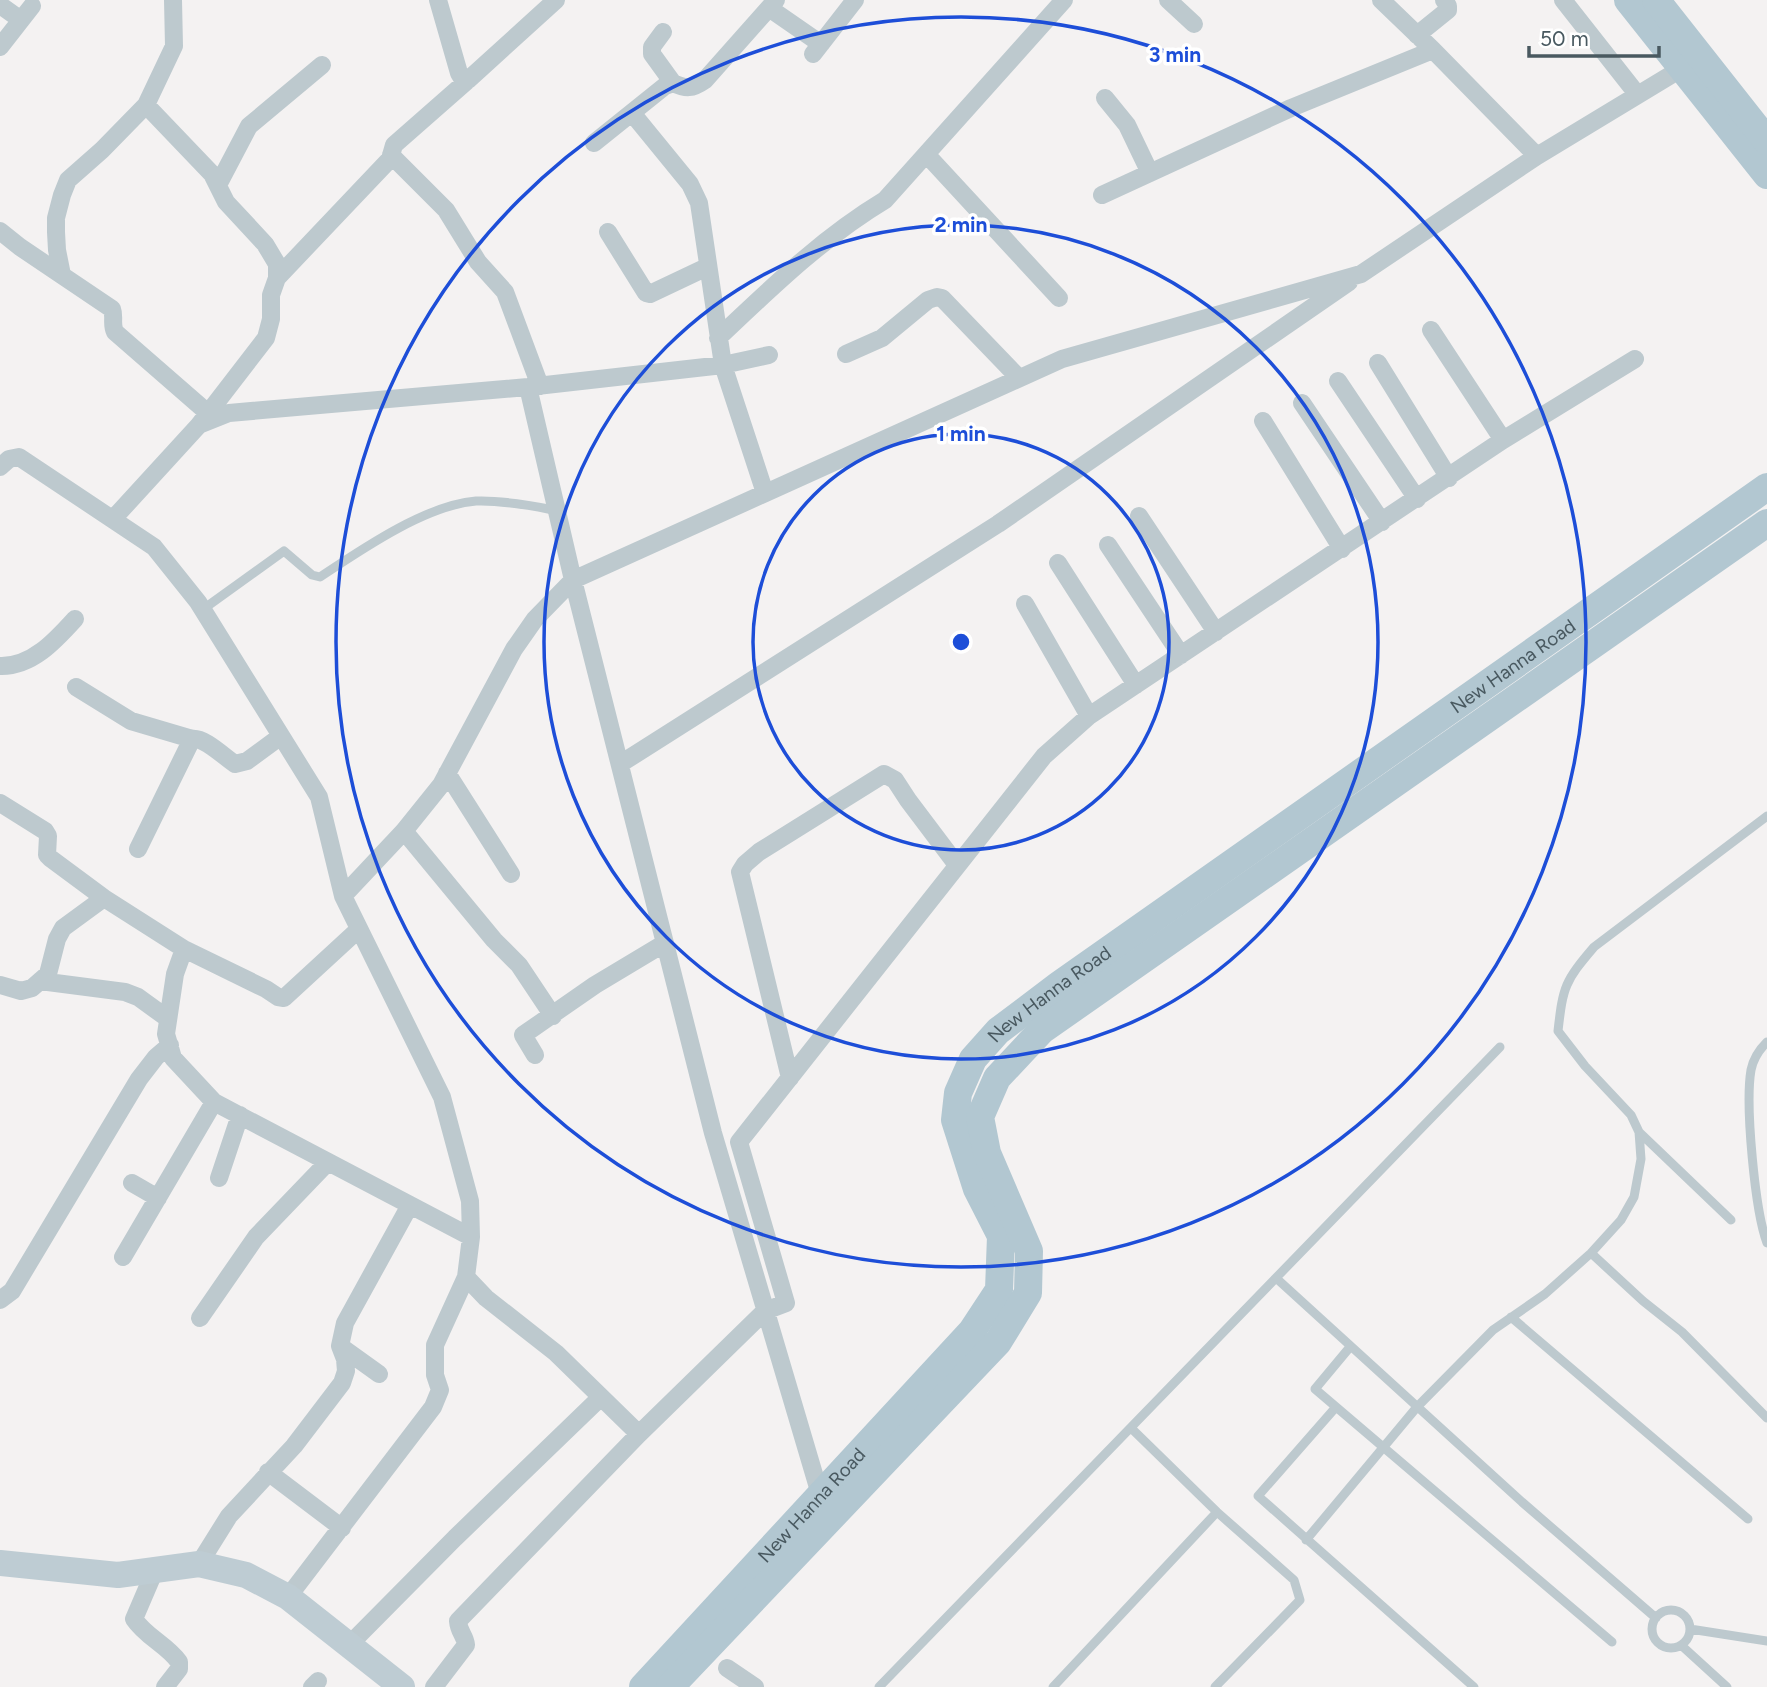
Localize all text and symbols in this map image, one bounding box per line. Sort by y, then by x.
scale bar [1529,14,1658,58]
text: 50 m [1540,26,1589,51]
text: 3 min [1149,42,1201,67]
text: 2 min [935,212,987,237]
text: 1 min [936,421,986,446]
street label: New Hanna Road [1446,614,1580,718]
centre of rings [949,630,973,654]
street label: New Hanna Road [983,941,1115,1047]
street label: New Hanna Road [753,1443,870,1567]

